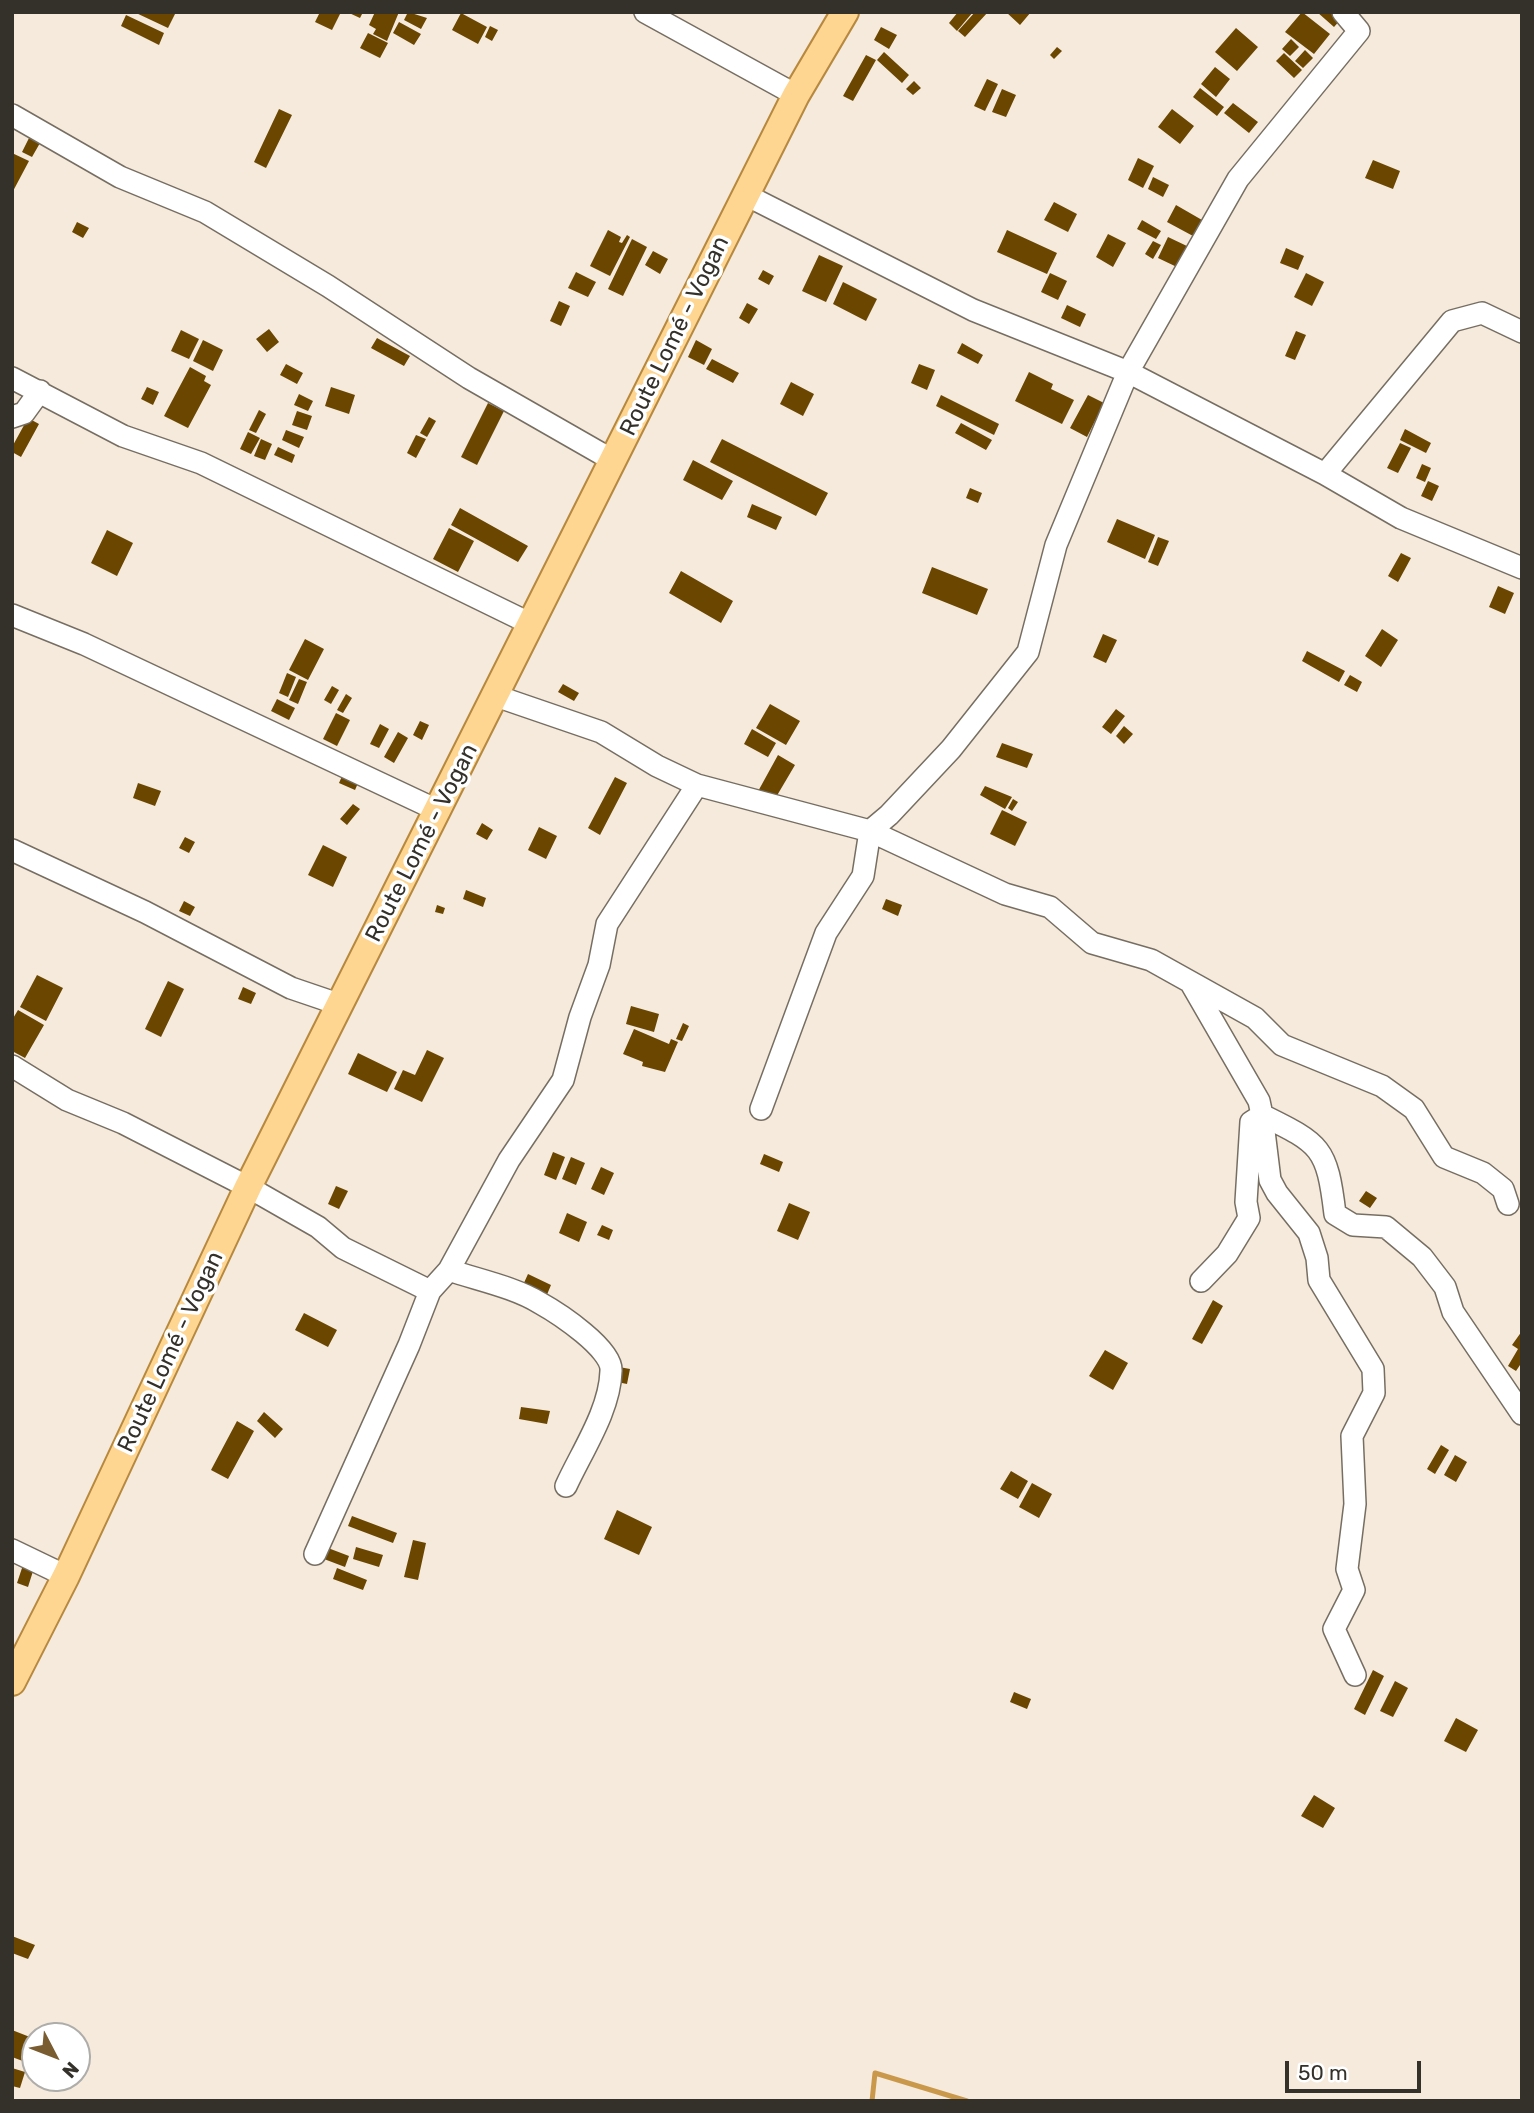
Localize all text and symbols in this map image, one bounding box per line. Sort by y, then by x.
street label: Route Lomé - Vogan [615,232,735,440]
street label: Route Lomé - Vogan [360,739,484,947]
street label: Route Lomé - Vogan [112,1247,230,1457]
north arrow [21,2022,91,2092]
scale bar [1289,2046,1426,2090]
text: N [57,2057,84,2083]
text: 50 m [1298,2060,1348,2085]

